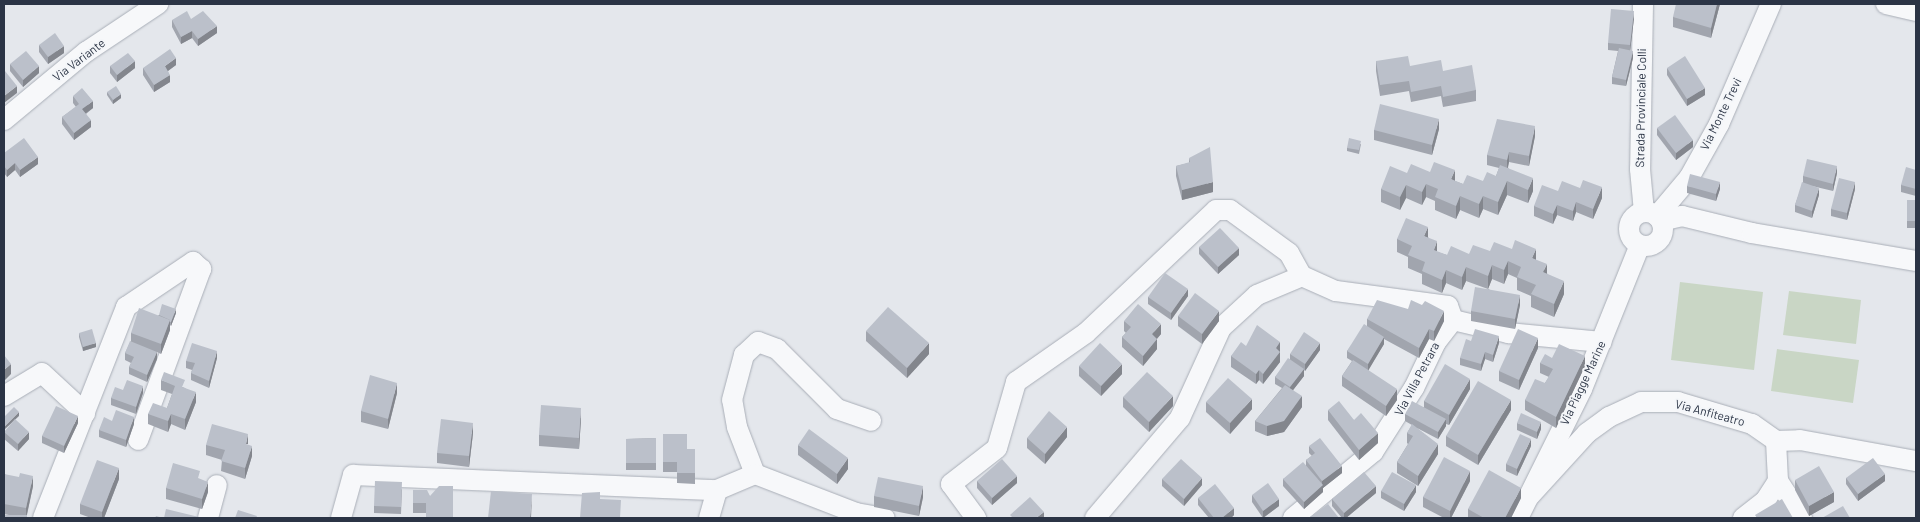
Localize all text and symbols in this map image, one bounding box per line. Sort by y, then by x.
street label: Via Variante [50,36,108,84]
street label: Strada Provinciale Colli [1633,48,1649,168]
street label: Via Monte Trevi [1697,75,1745,153]
street label: Via Piagge Marine [1557,338,1609,428]
street label: Via Villa Petrara [1392,340,1442,418]
street label: Via Anfiteatro [1674,397,1746,429]

